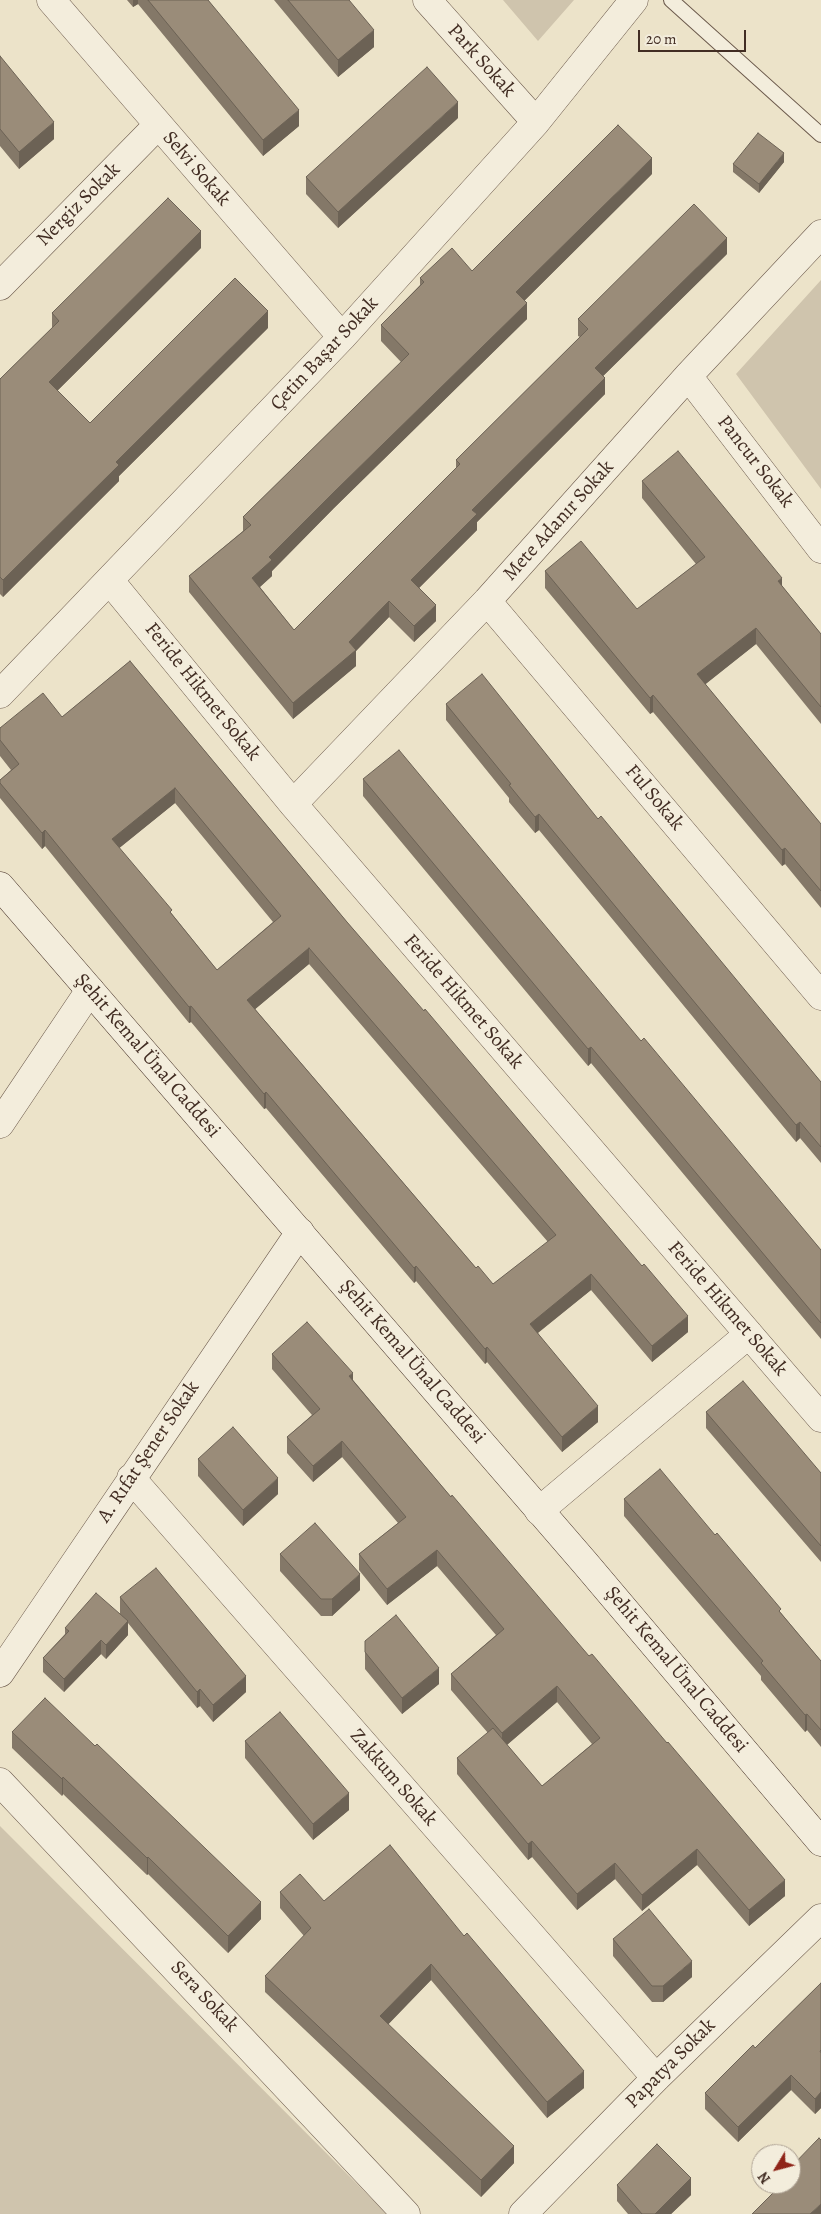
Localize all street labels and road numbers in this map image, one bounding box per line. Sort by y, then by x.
street label: Park Sokak [442,19,520,103]
street label: Selvi Sokak [157,127,235,211]
street label: Nergiz Sokak [32,158,126,252]
street label: Çetin Başar Sokak [266,292,384,416]
street label: Pancur Sokak [711,411,799,513]
street label: Mete Adanır Sokak [499,456,619,586]
street label: Feride Hikmet Sokak [139,618,265,766]
street label: Ful Sokak [619,760,689,836]
street label: Feride Hikmet Sokak [398,930,528,1074]
street label: Şehit Kemal Ünal Caddesi [69,969,225,1143]
street label: Feride Hikmet Sokak [662,1237,792,1381]
street label: Şehit Kemal Ünal Caddesi [334,1275,490,1449]
street label: A. Rıfat Şener Sokak [93,1377,205,1527]
street label: Şehit Kemal Ünal Caddesi [599,1582,753,1758]
street label: Zakkum Sokak [344,1724,442,1832]
street label: Sera Sokak [165,1956,243,2038]
street label: Papatya Sokak [621,2014,721,2114]

